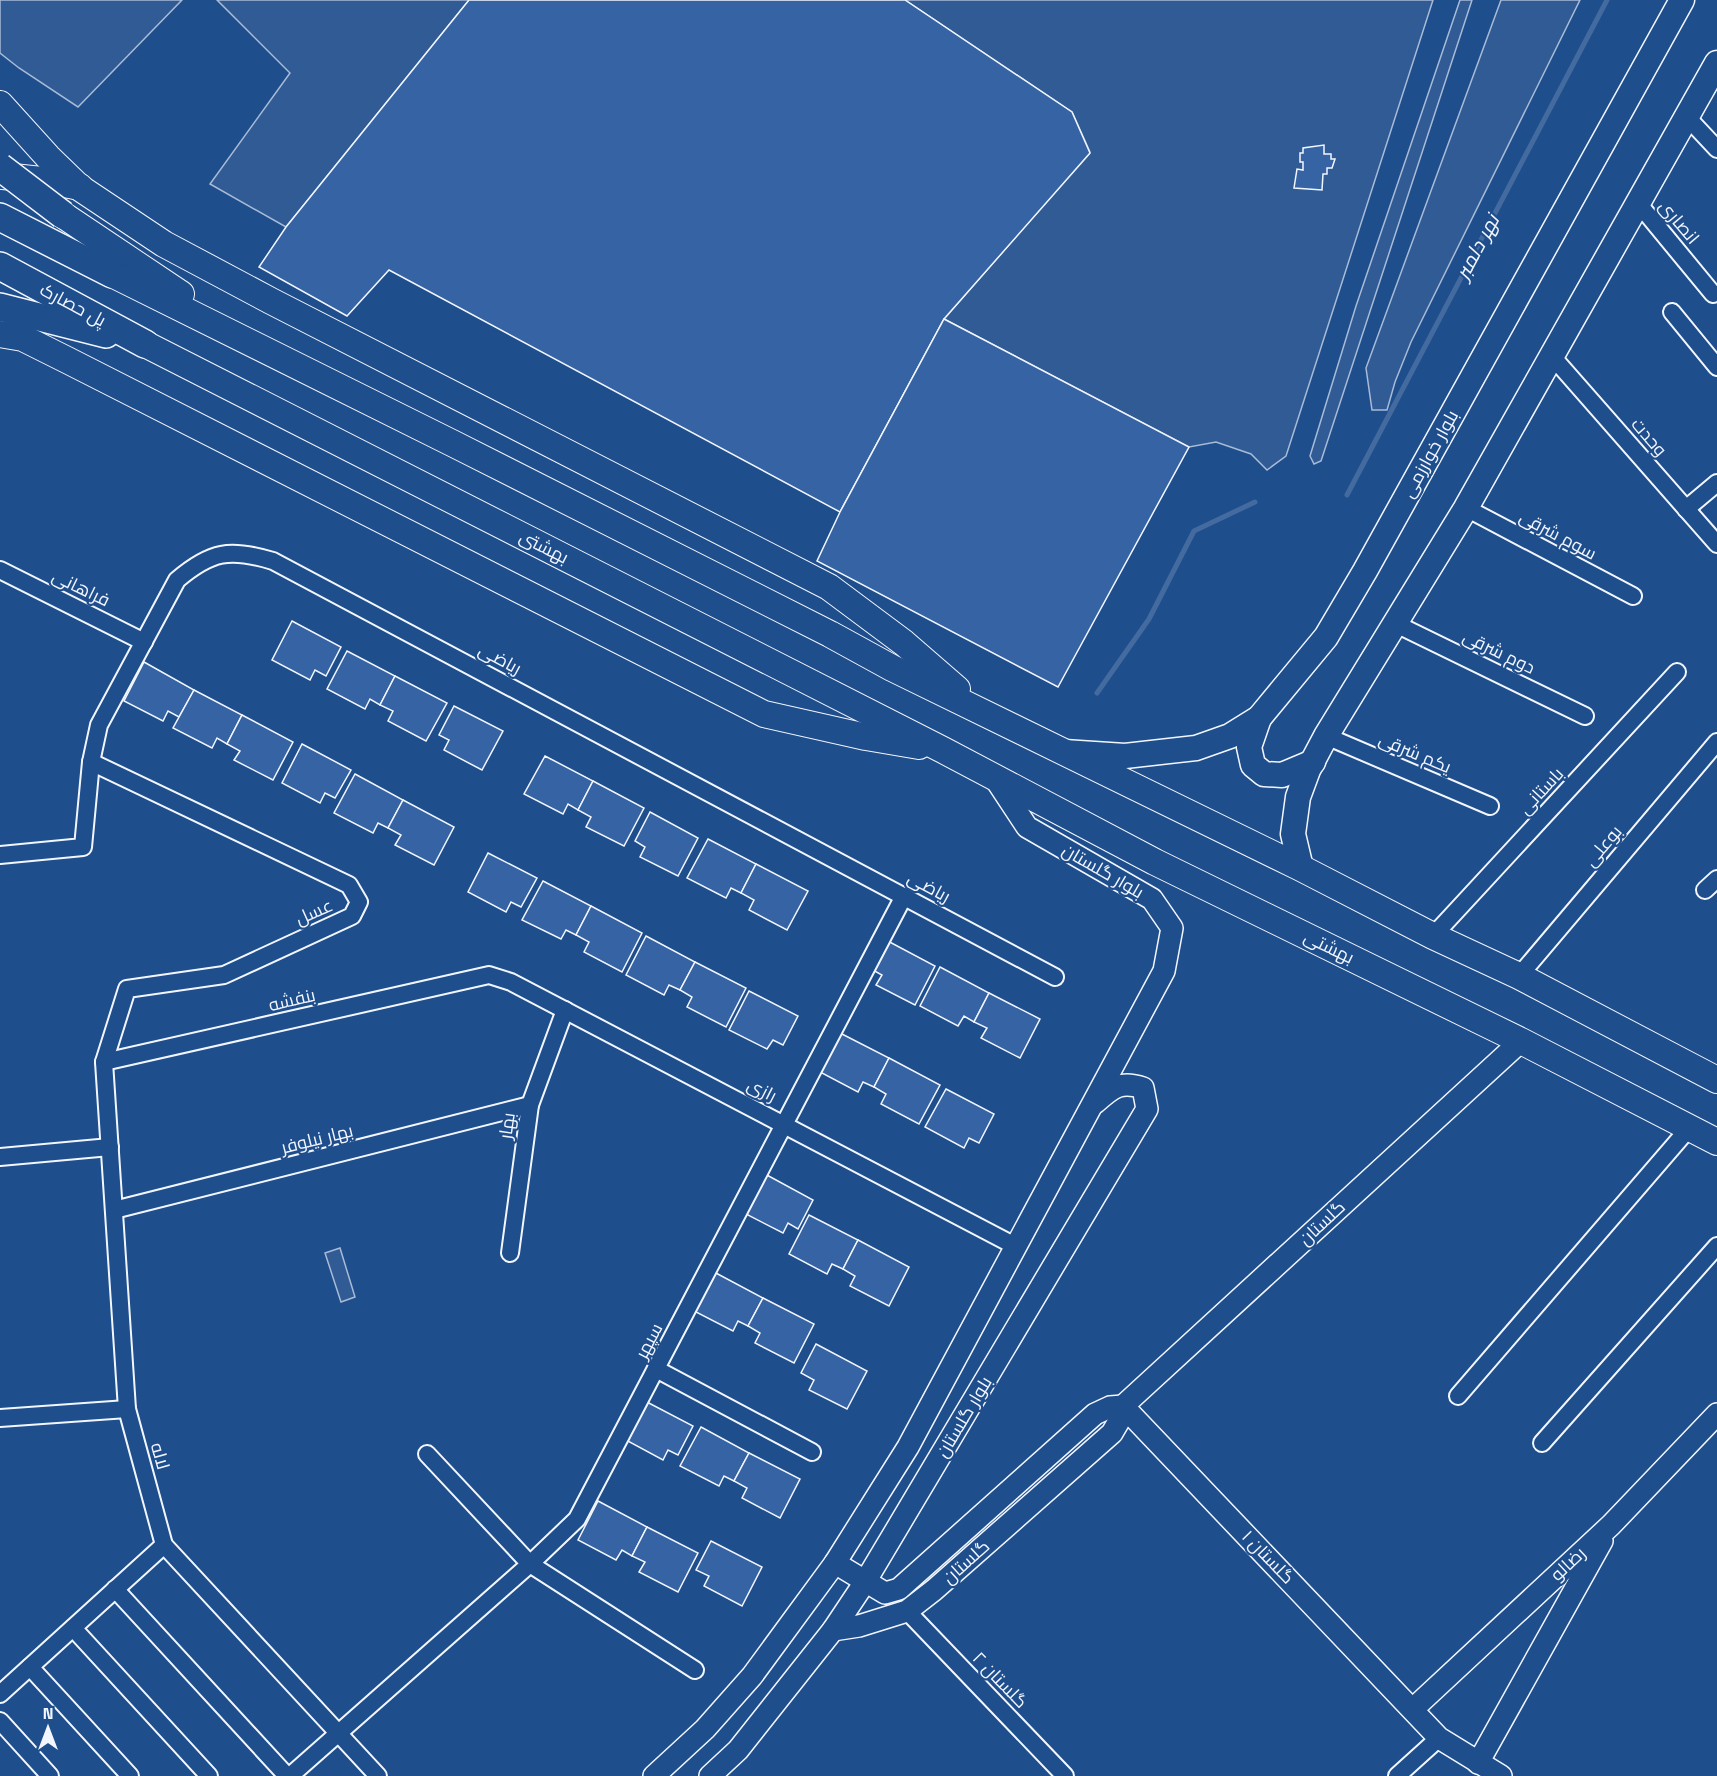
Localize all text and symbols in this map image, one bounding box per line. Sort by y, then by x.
street label: انصاری [1654,195,1705,249]
water label: نهر دلمبر [1448,208,1506,287]
street label: پل حصارک [36,278,110,332]
street label: بلوار خوارزمی [1396,406,1463,502]
street label: وحدت [1626,413,1672,461]
street label: سوم شرقی [1515,505,1601,565]
street label: بهشتى [516,524,573,569]
street label: فراهانی [49,564,114,611]
street label: دوم شرقی [1459,624,1539,680]
street label: ریاضی [475,638,526,679]
street label: یکم شرقی [1375,727,1455,779]
street label: باستانی [1513,762,1568,819]
street label: بوعلی [1579,820,1627,871]
street label: بلوار گلستان [1058,838,1148,903]
street label: ریاضی [904,866,955,907]
street label: عسل [291,893,336,930]
street label: بهشتی [1300,925,1358,969]
street label: بنفشه [266,983,318,1016]
street label: رازی [743,1072,781,1107]
street label: بهار [493,1111,520,1142]
street label: بهار نیلوفر [277,1118,355,1159]
street label: گلستان [1293,1195,1350,1250]
street label: سپهر [629,1319,668,1364]
street label: بلوار گلستان [930,1372,997,1462]
street label: لاله [146,1440,175,1472]
street label: گلستان ۱ [1237,1525,1300,1588]
street label: گلستان [937,1534,994,1589]
street label: رضالو [1545,1542,1590,1586]
street label: گلستان ۲ [968,1647,1033,1713]
north arrow [18,1698,78,1758]
text: N [43,1703,53,1724]

